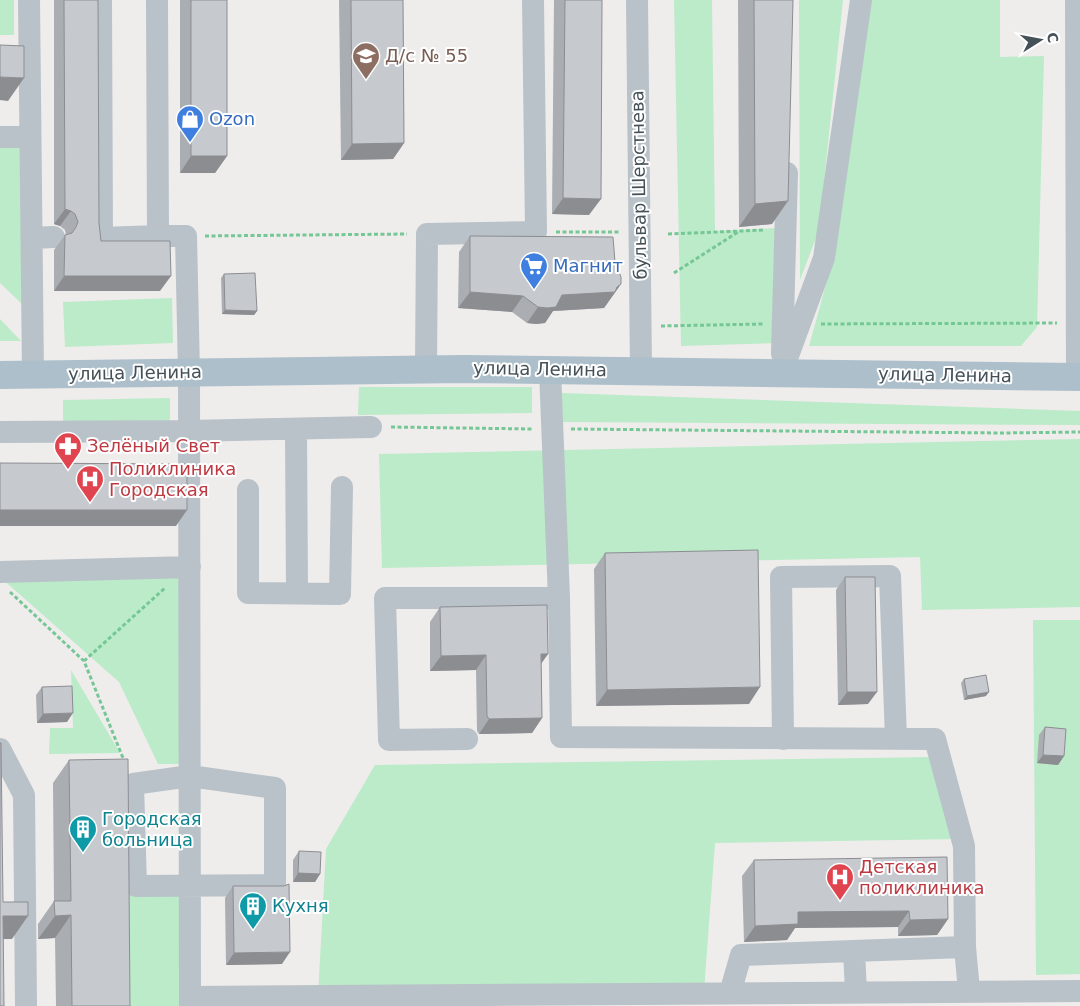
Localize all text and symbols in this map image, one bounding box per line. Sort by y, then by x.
north arrow [1015,15,1065,65]
text: С [1044,31,1062,44]
school or university icon: Д/с № 55 [351,41,381,80]
place label: Д/с № 55 [385,45,468,66]
street label: бульвар Шерстнева [626,90,651,280]
shop icon: Ozon [175,104,205,143]
place label: Ozon [209,108,255,129]
supermarket icon: Магнит [519,251,549,290]
place label: Магнит [553,255,623,276]
street label: улица Ленина [473,357,607,380]
street label: улица Ленина [68,361,202,384]
street label: улица Ленина [878,363,1012,386]
pharmacy icon: Зелёный Свет [53,431,83,470]
place label: Зелёный Свет [87,435,220,456]
place label: Поликлиника Городская [109,458,236,500]
hospital icon: Поликлиника Городская [75,464,105,503]
place label: Городская больница [102,808,202,850]
building icon: Городская больница [68,814,98,853]
place label: Детская поликлиника [859,856,984,898]
hospital icon: Детская поликлиника [825,862,855,901]
building icon: Кухня [238,891,268,930]
place label: Кухня [272,895,329,916]

